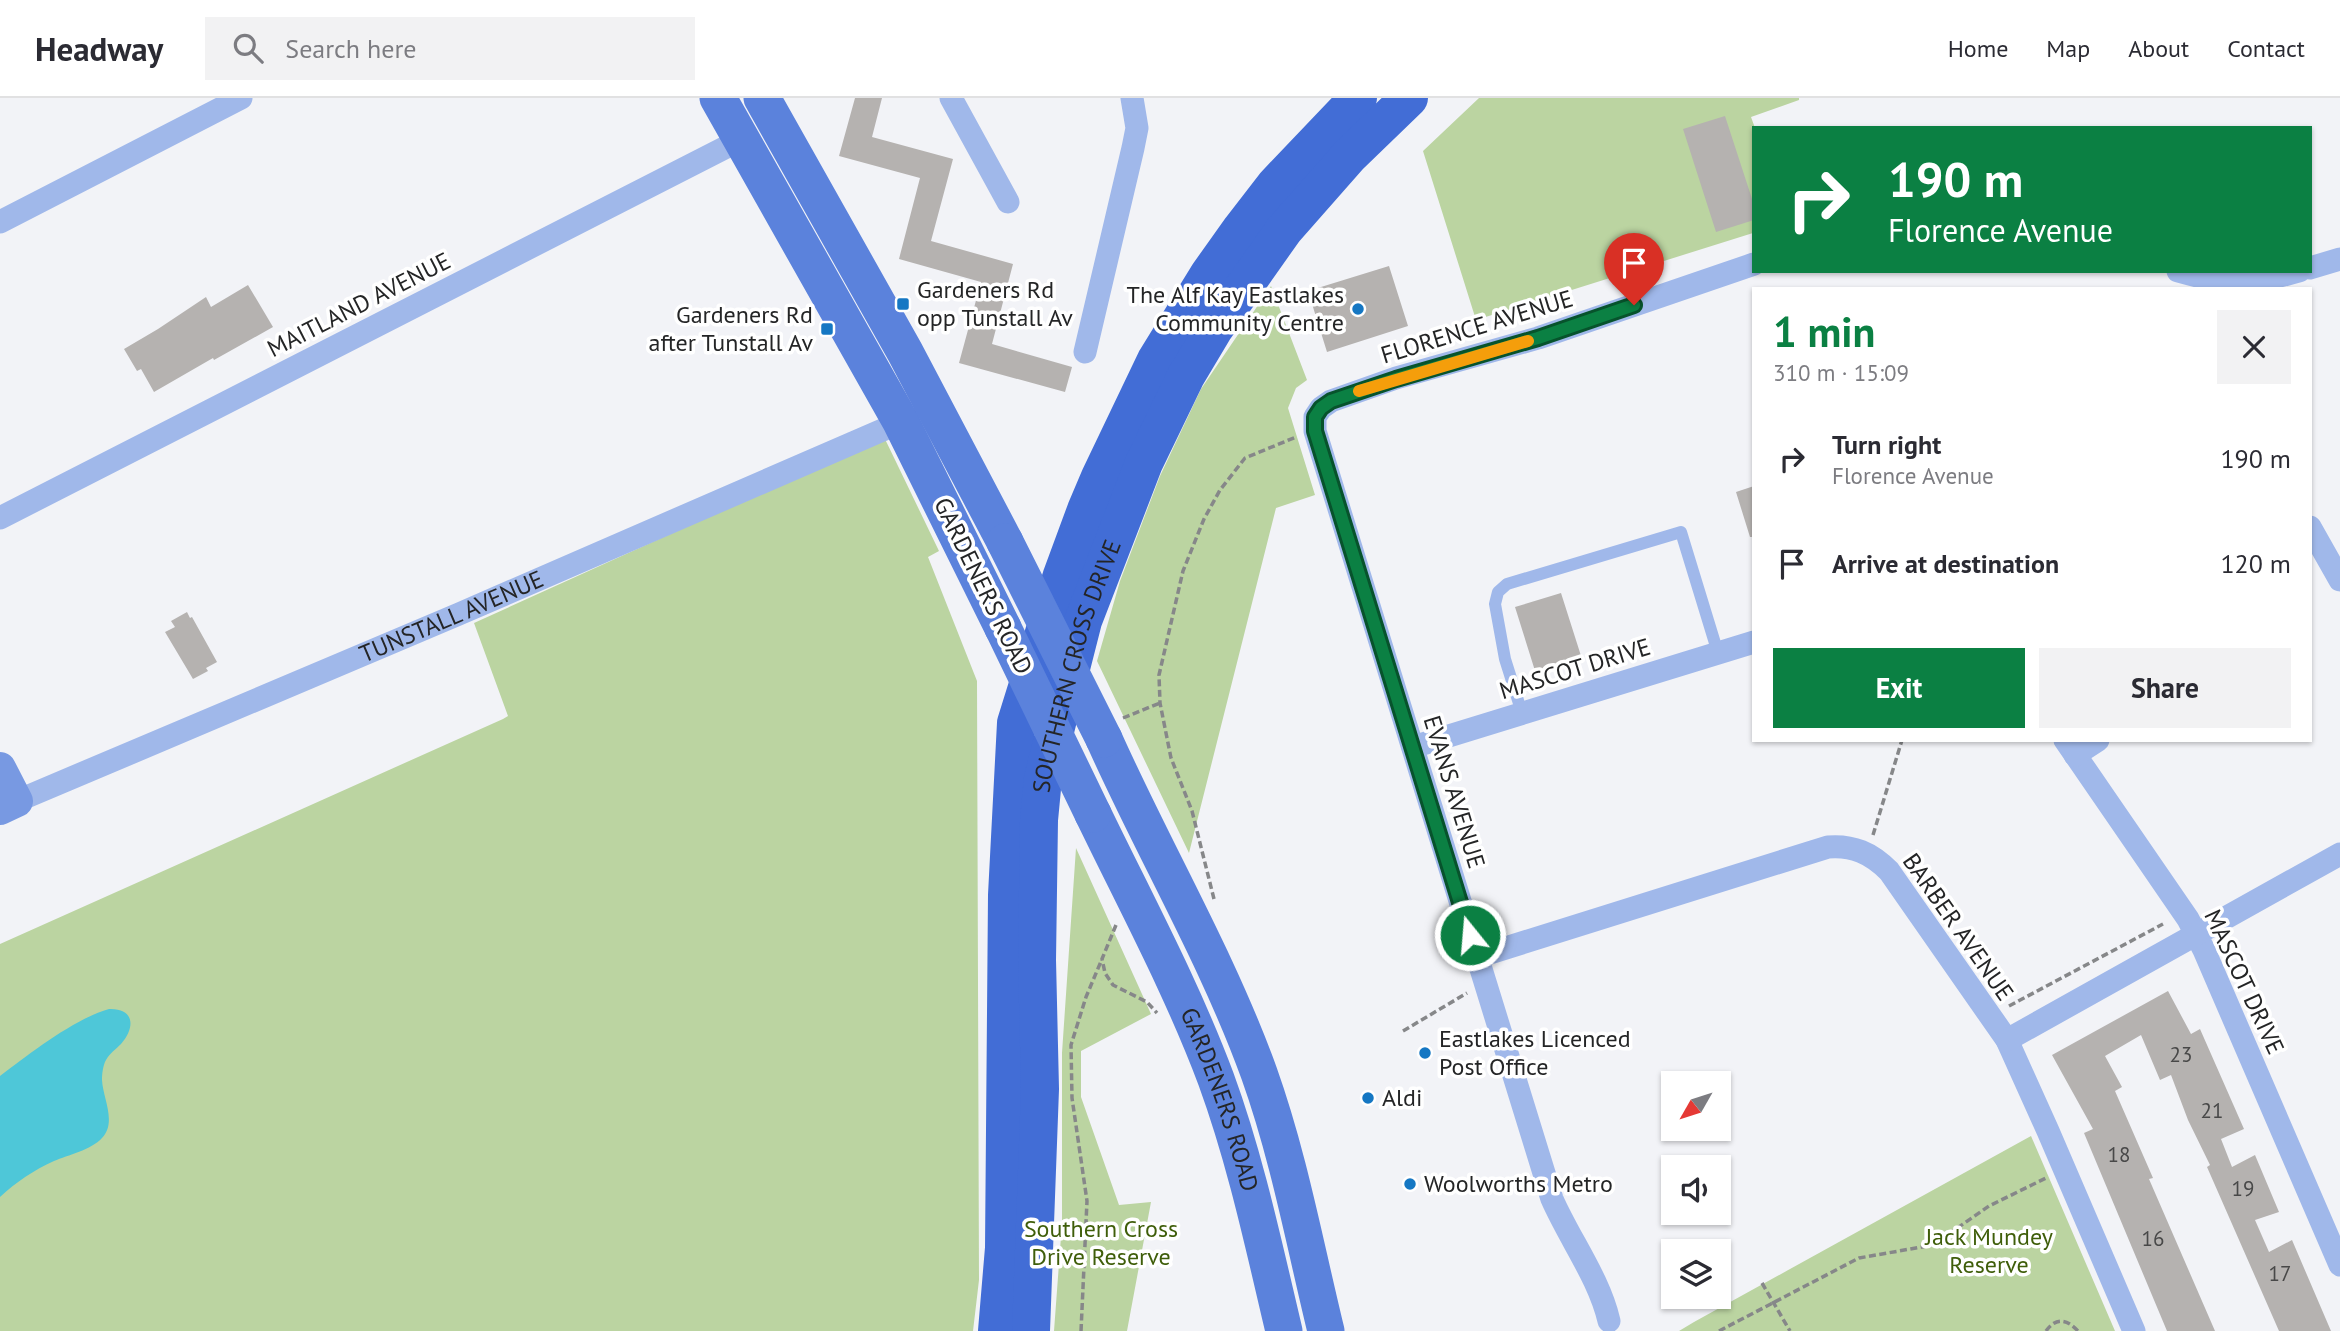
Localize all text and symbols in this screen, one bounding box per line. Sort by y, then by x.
search box [205,17,695,80]
text: Headway [35,27,163,70]
icon: search [229,29,267,67]
text: Search here [285,32,416,65]
text: Home [1948,33,2008,64]
text: Map [2046,33,2090,64]
text: About [2128,33,2189,64]
text: Contact [2227,33,2305,64]
text: 190 m [1888,147,2023,211]
icon: right [1773,154,1864,245]
text: Florence Avenue [1888,209,2113,251]
pin [1604,233,1664,305]
icon: arrive [1615,244,1653,282]
street label: MAITLAND AVENUE [262,245,456,364]
place label: Gardeners Rd opp Tunstall Av [917,274,1073,333]
place label: The Alf Kay Eastlakes Community Centre [1127,279,1344,338]
street label: FLORENCE AVENUE [1377,283,1577,370]
marker: Gardeners Rd opp Tunstall Av [895,296,911,312]
place label: Gardeners Rd after Tunstall Av [649,299,813,358]
marker: The Alf Kay Eastlakes Community Centre [1350,301,1366,317]
text: 1 min [1773,304,1875,359]
button: close [2217,310,2291,384]
marker: Gardeners Rd after Tunstall Av [819,321,835,337]
text: 310 m · 15:09 [1773,358,1909,387]
text: Turn right [1832,428,1941,461]
icon: right [1773,440,1811,478]
text: 190 m [2220,442,2291,475]
text: Florence Avenue [1832,461,1994,490]
street label: GARDENERS ROAD [927,492,1040,679]
street label: SOUTHERN CROSS DRIVE [1026,535,1128,794]
icon: arrive [1773,545,1811,583]
text: Arrive at destination [1832,547,2059,580]
text: 120 m [2220,547,2291,580]
street label: TUNSTALL AVENUE [355,563,548,669]
street label: MASCOT DRIVE [1496,631,1654,706]
button: Exit [1773,648,2025,728]
button: Share [2039,648,2291,728]
street label: EVANS AVENUE [1417,712,1492,872]
street label: BARBER AVENUE [1896,847,2021,1007]
position arrow [1433,898,1507,972]
street label: MASCOT DRIVE [2197,904,2292,1059]
street label: GARDENERS ROAD [1174,1003,1266,1195]
place label: Eastlakes Licenced Post Office [1439,1023,1631,1082]
house number: 23 [2170,1041,2192,1068]
marker: Eastlakes Licenced Post Office [1417,1045,1433,1061]
north arrow [1661,1071,1731,1141]
map controls [1661,1071,1731,1309]
place label: Aldi [1382,1082,1422,1113]
marker: Aldi [1360,1090,1376,1106]
house number: 21 [2201,1097,2223,1124]
house number: 18 [2108,1141,2130,1168]
button: sound [1661,1155,1731,1225]
place label: Woolworths Metro [1424,1168,1613,1199]
house number: 19 [2232,1175,2254,1202]
marker: Woolworths Metro [1402,1176,1418,1192]
park label: Southern Cross Drive Reserve [1024,1213,1178,1272]
park label: Jack Mundey Reserve [1924,1221,2053,1280]
house number: 16 [2142,1225,2164,1252]
button: layers [1661,1239,1731,1309]
house number: 17 [2269,1260,2291,1287]

